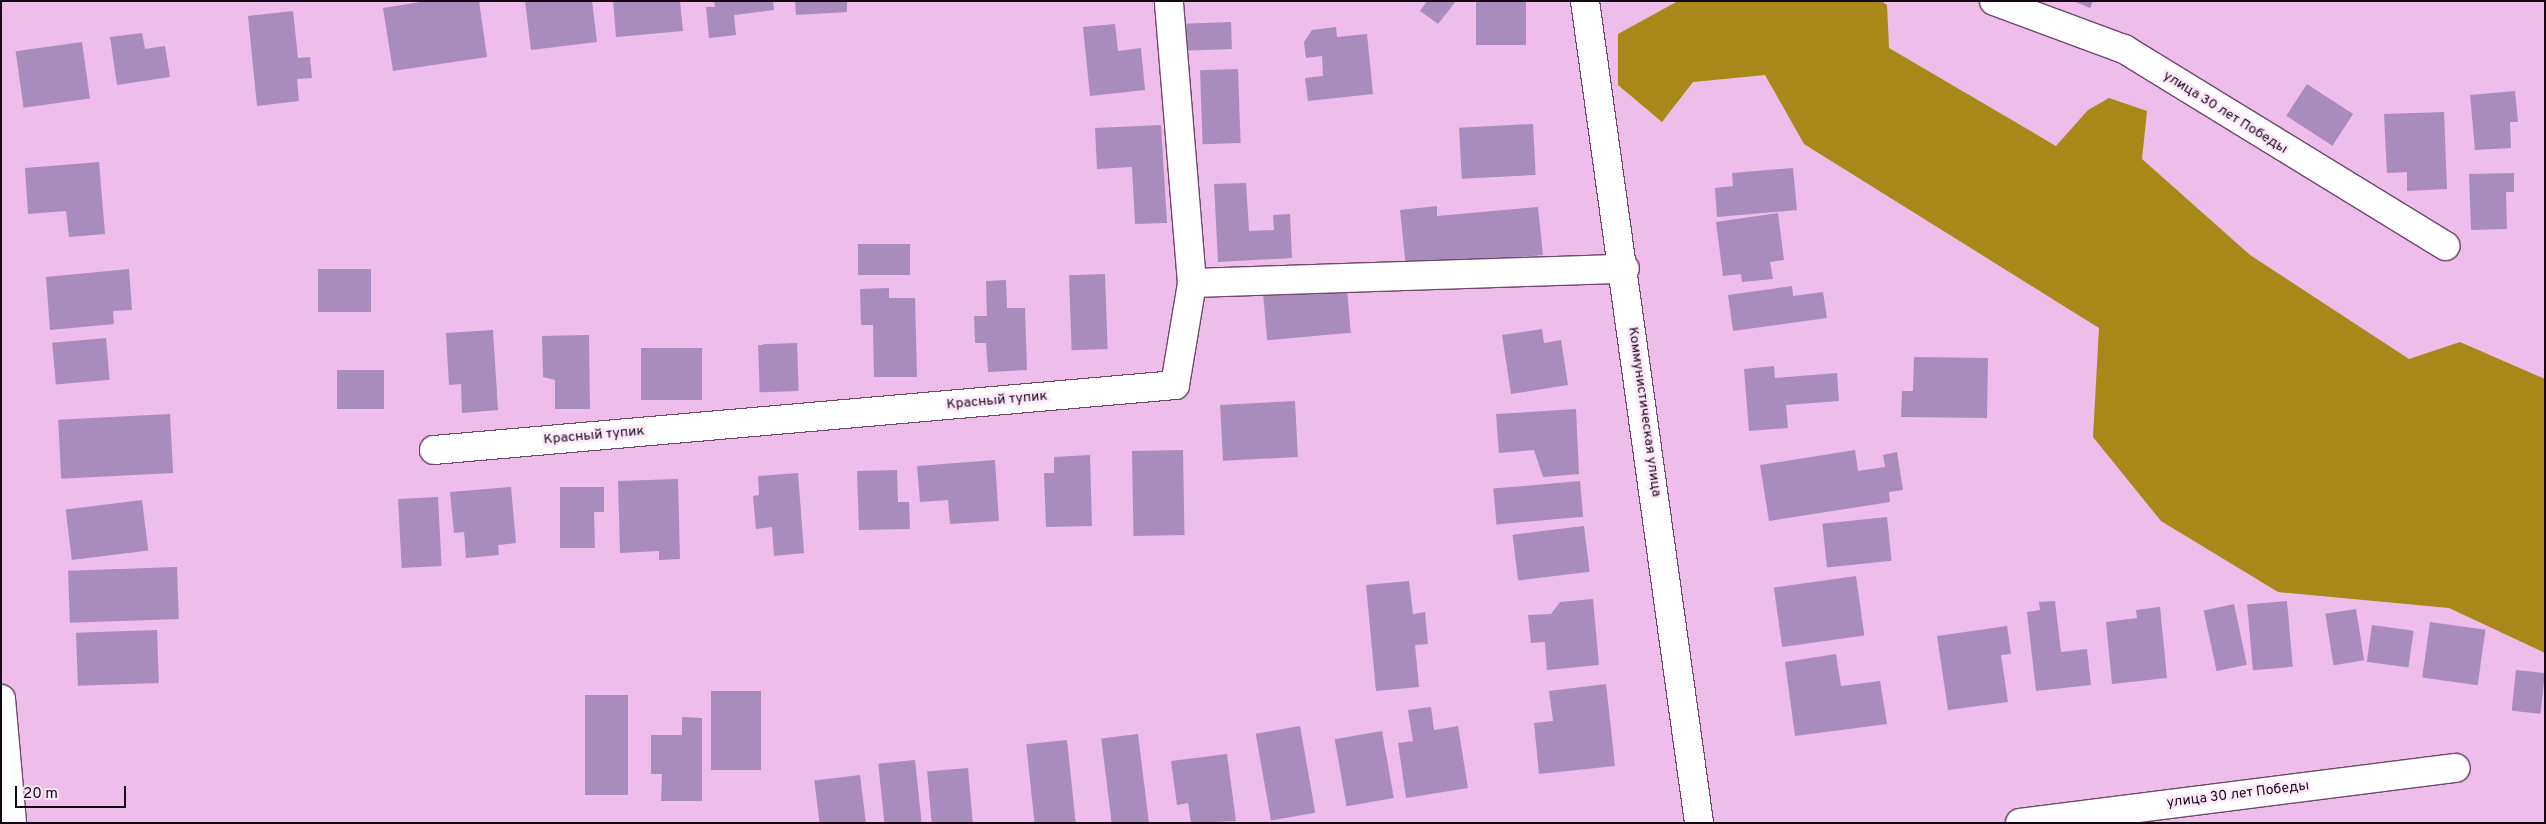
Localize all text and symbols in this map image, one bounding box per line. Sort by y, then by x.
street label: улица 30 лет Победы [2160,68,2290,158]
street label: Коммунистическая улица [1624,326,1664,498]
street label: Красный тупик [946,388,1048,414]
street label: Красный тупик [543,423,645,449]
scale bar [18,776,129,808]
street label: улица 30 лет Победы [2166,778,2310,812]
text: 20 m [23,785,58,804]

